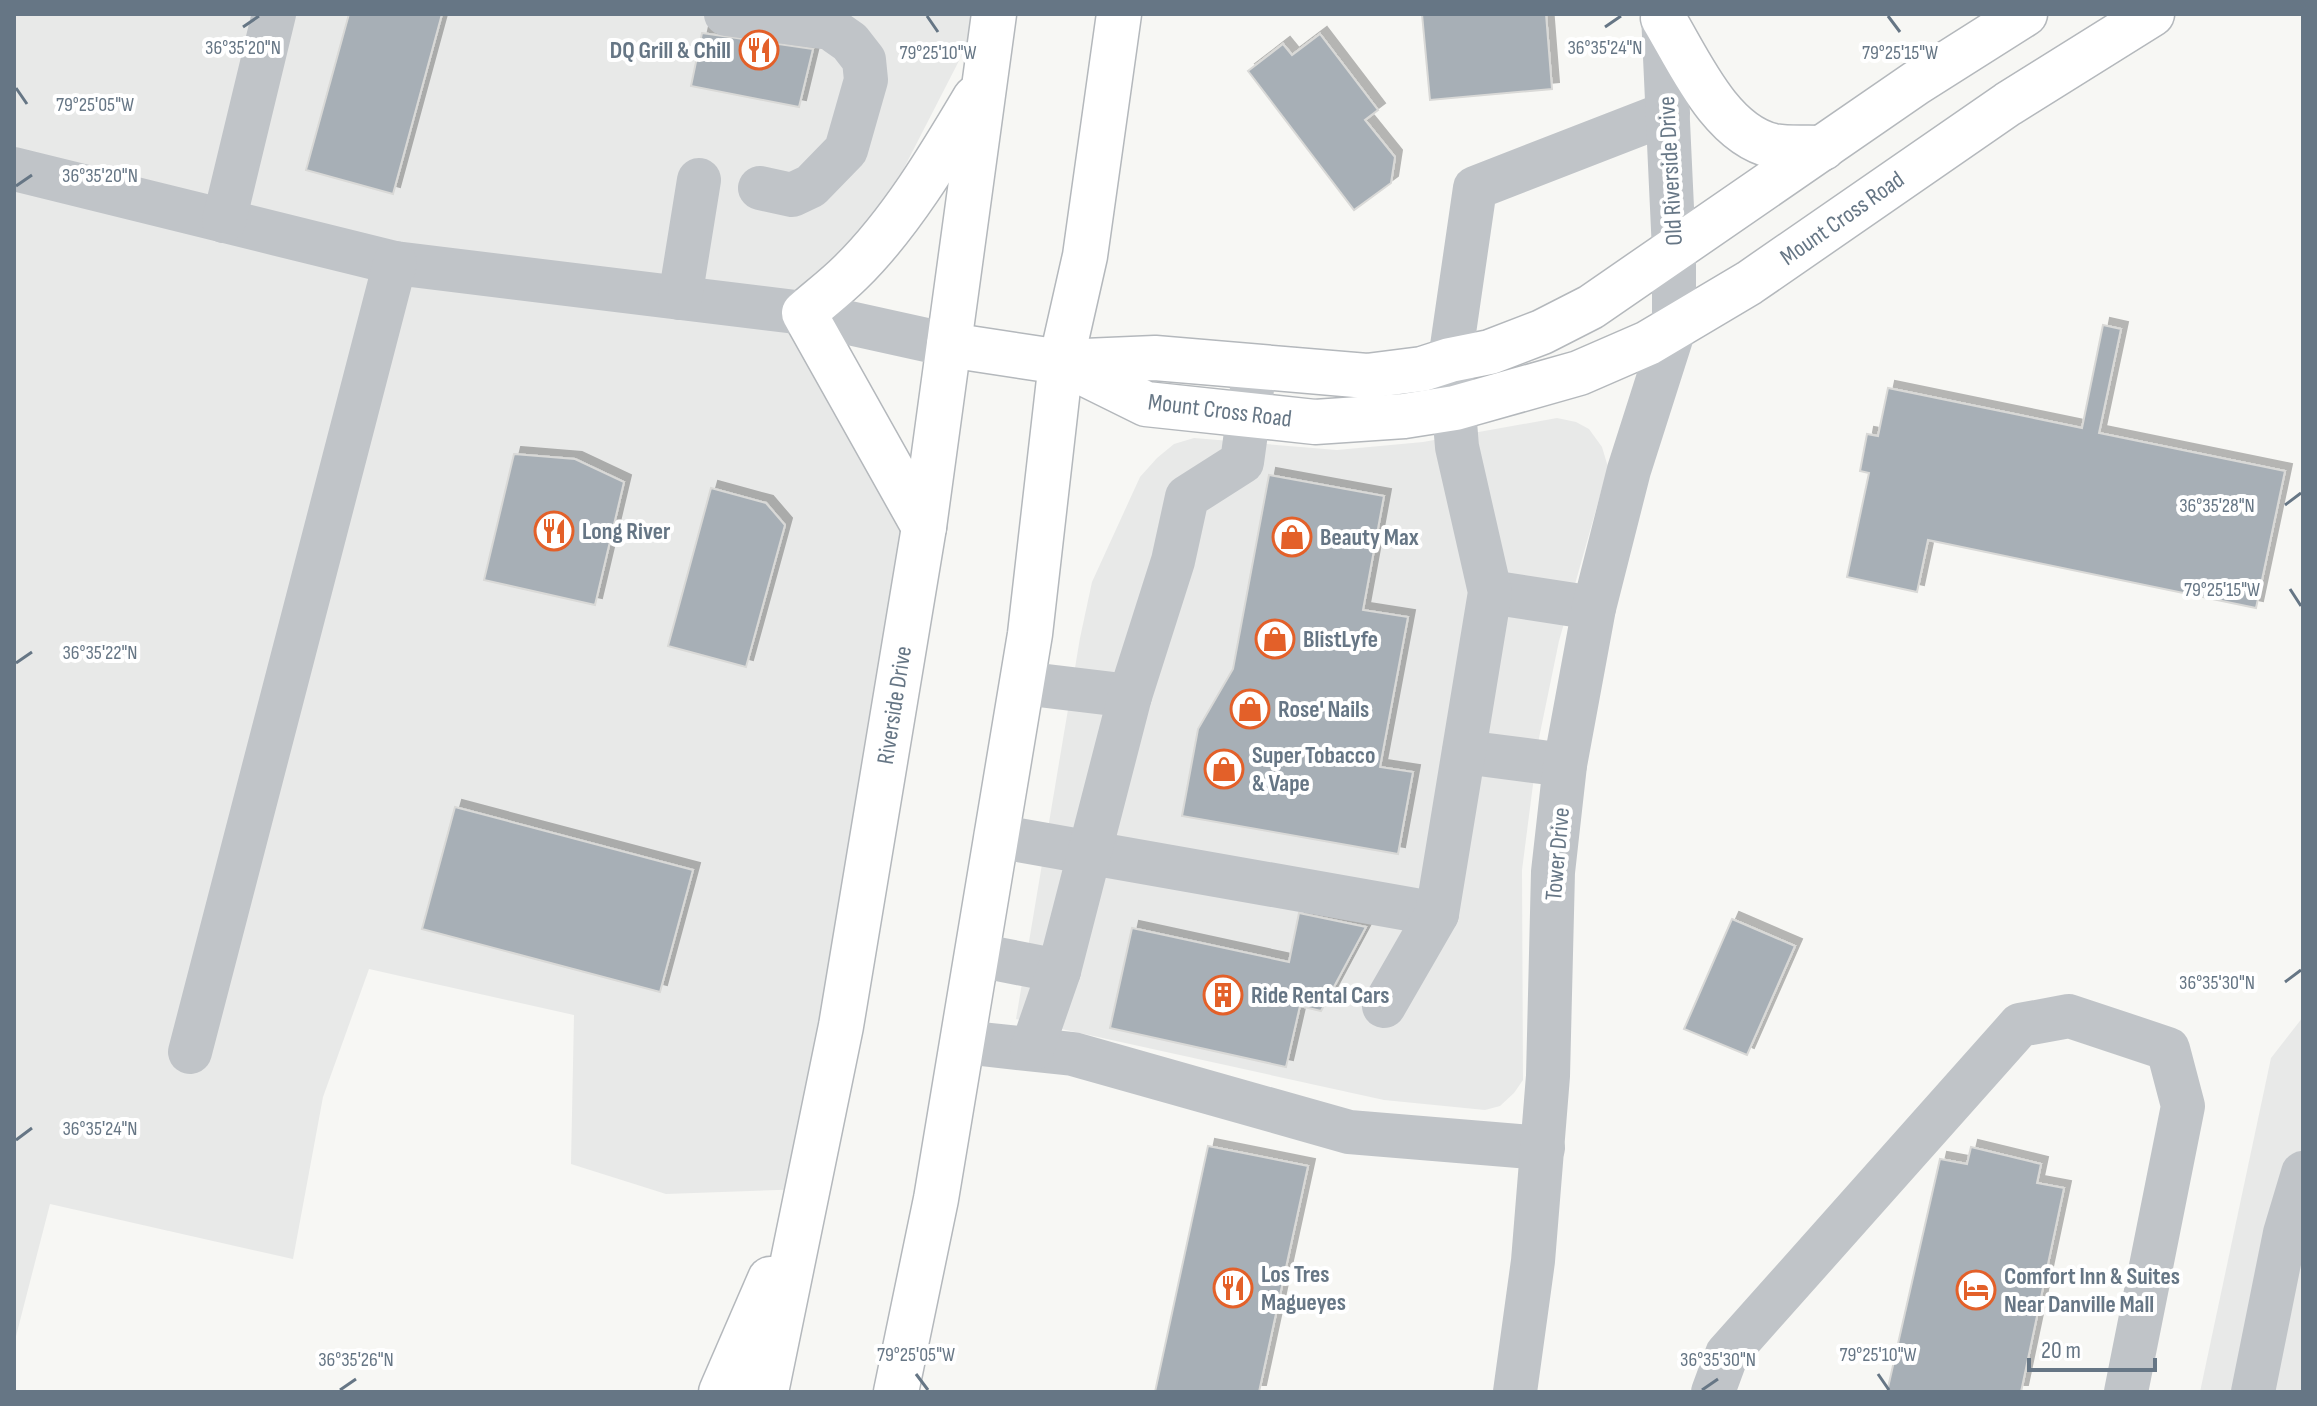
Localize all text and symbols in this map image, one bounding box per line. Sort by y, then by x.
restaurant icon: DQ Grill & Chill [738,29,780,71]
text: 36°35'20"N [205,36,281,60]
place label: DQ Grill & Chill [610,36,731,65]
text: 36°35'24"N [1567,36,1643,60]
text: 79°25'10"W [900,41,977,65]
text: 79°25'15"W [1862,41,1938,65]
text: 79°25'05"W [56,93,134,117]
street label: Old Riverside Drive [1652,96,1689,246]
text: 36°35'20"N [62,164,138,188]
street label: Mount Cross Road [1775,165,1910,272]
street label: Mount Cross Road [1146,387,1293,434]
text: 36°35'28"N [2179,494,2255,518]
restaurant icon: Long River [533,510,575,552]
shop icon: Beauty Max [1271,516,1313,558]
place label: Long River [582,517,671,546]
place label: Beauty Max [1320,523,1419,552]
text: 79°25'15"W [2184,578,2260,602]
shop icon: BlistLyfe [1254,618,1296,660]
place label: BlistLyfe [1303,625,1378,654]
text: 36°35'22"N [62,641,138,665]
street label: Riverside Drive [871,644,918,766]
shop icon: Rose' Nails [1229,688,1271,730]
place label: Rose' Nails [1278,695,1369,724]
place label: Super Tobacco & Vape [1252,741,1375,798]
shop icon: Super Tobacco & Vape [1203,748,1245,790]
street label: Tower Drive [1539,806,1576,902]
text: 36°35'30"N [2179,971,2255,995]
building icon: Ride Rental Cars [1202,974,1244,1016]
place label: Ride Rental Cars [1251,981,1389,1010]
text: 36°35'24"N [62,1117,138,1141]
place label: Los Tres Magueyes [1261,1260,1346,1317]
place label: Comfort Inn & Suites Near Danville Mall [2004,1262,2180,1319]
restaurant icon: Los Tres Magueyes [1212,1267,1254,1309]
hotel icon: Comfort Inn & Suites Near Danville Mall [1955,1269,1997,1311]
scale bar [2029,1322,2155,1372]
text: 20 m [2041,1336,2081,1365]
text: 79°25'05"W [877,1343,955,1367]
text: 79°25'10"W [1840,1343,1917,1367]
text: 36°35'26"N [318,1348,394,1372]
text: 36°35'30"N [1680,1348,1756,1372]

